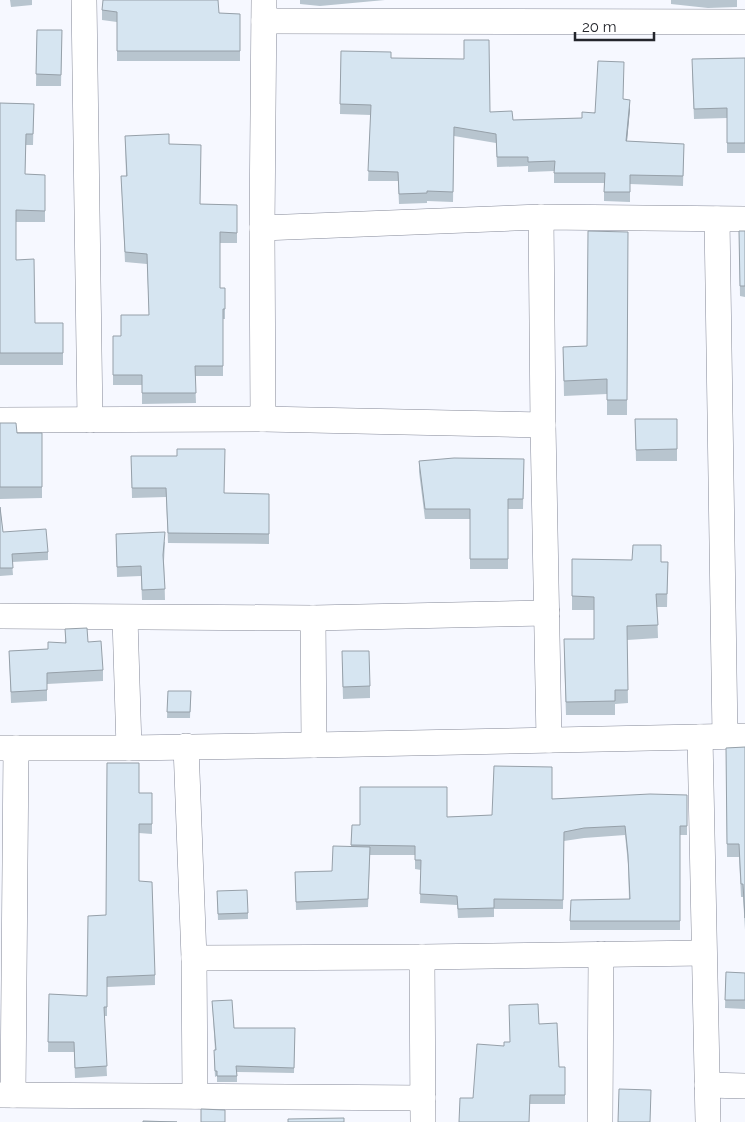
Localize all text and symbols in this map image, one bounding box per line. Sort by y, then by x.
scale bar [575,10,654,42]
text: 20 m [582,18,617,36]

